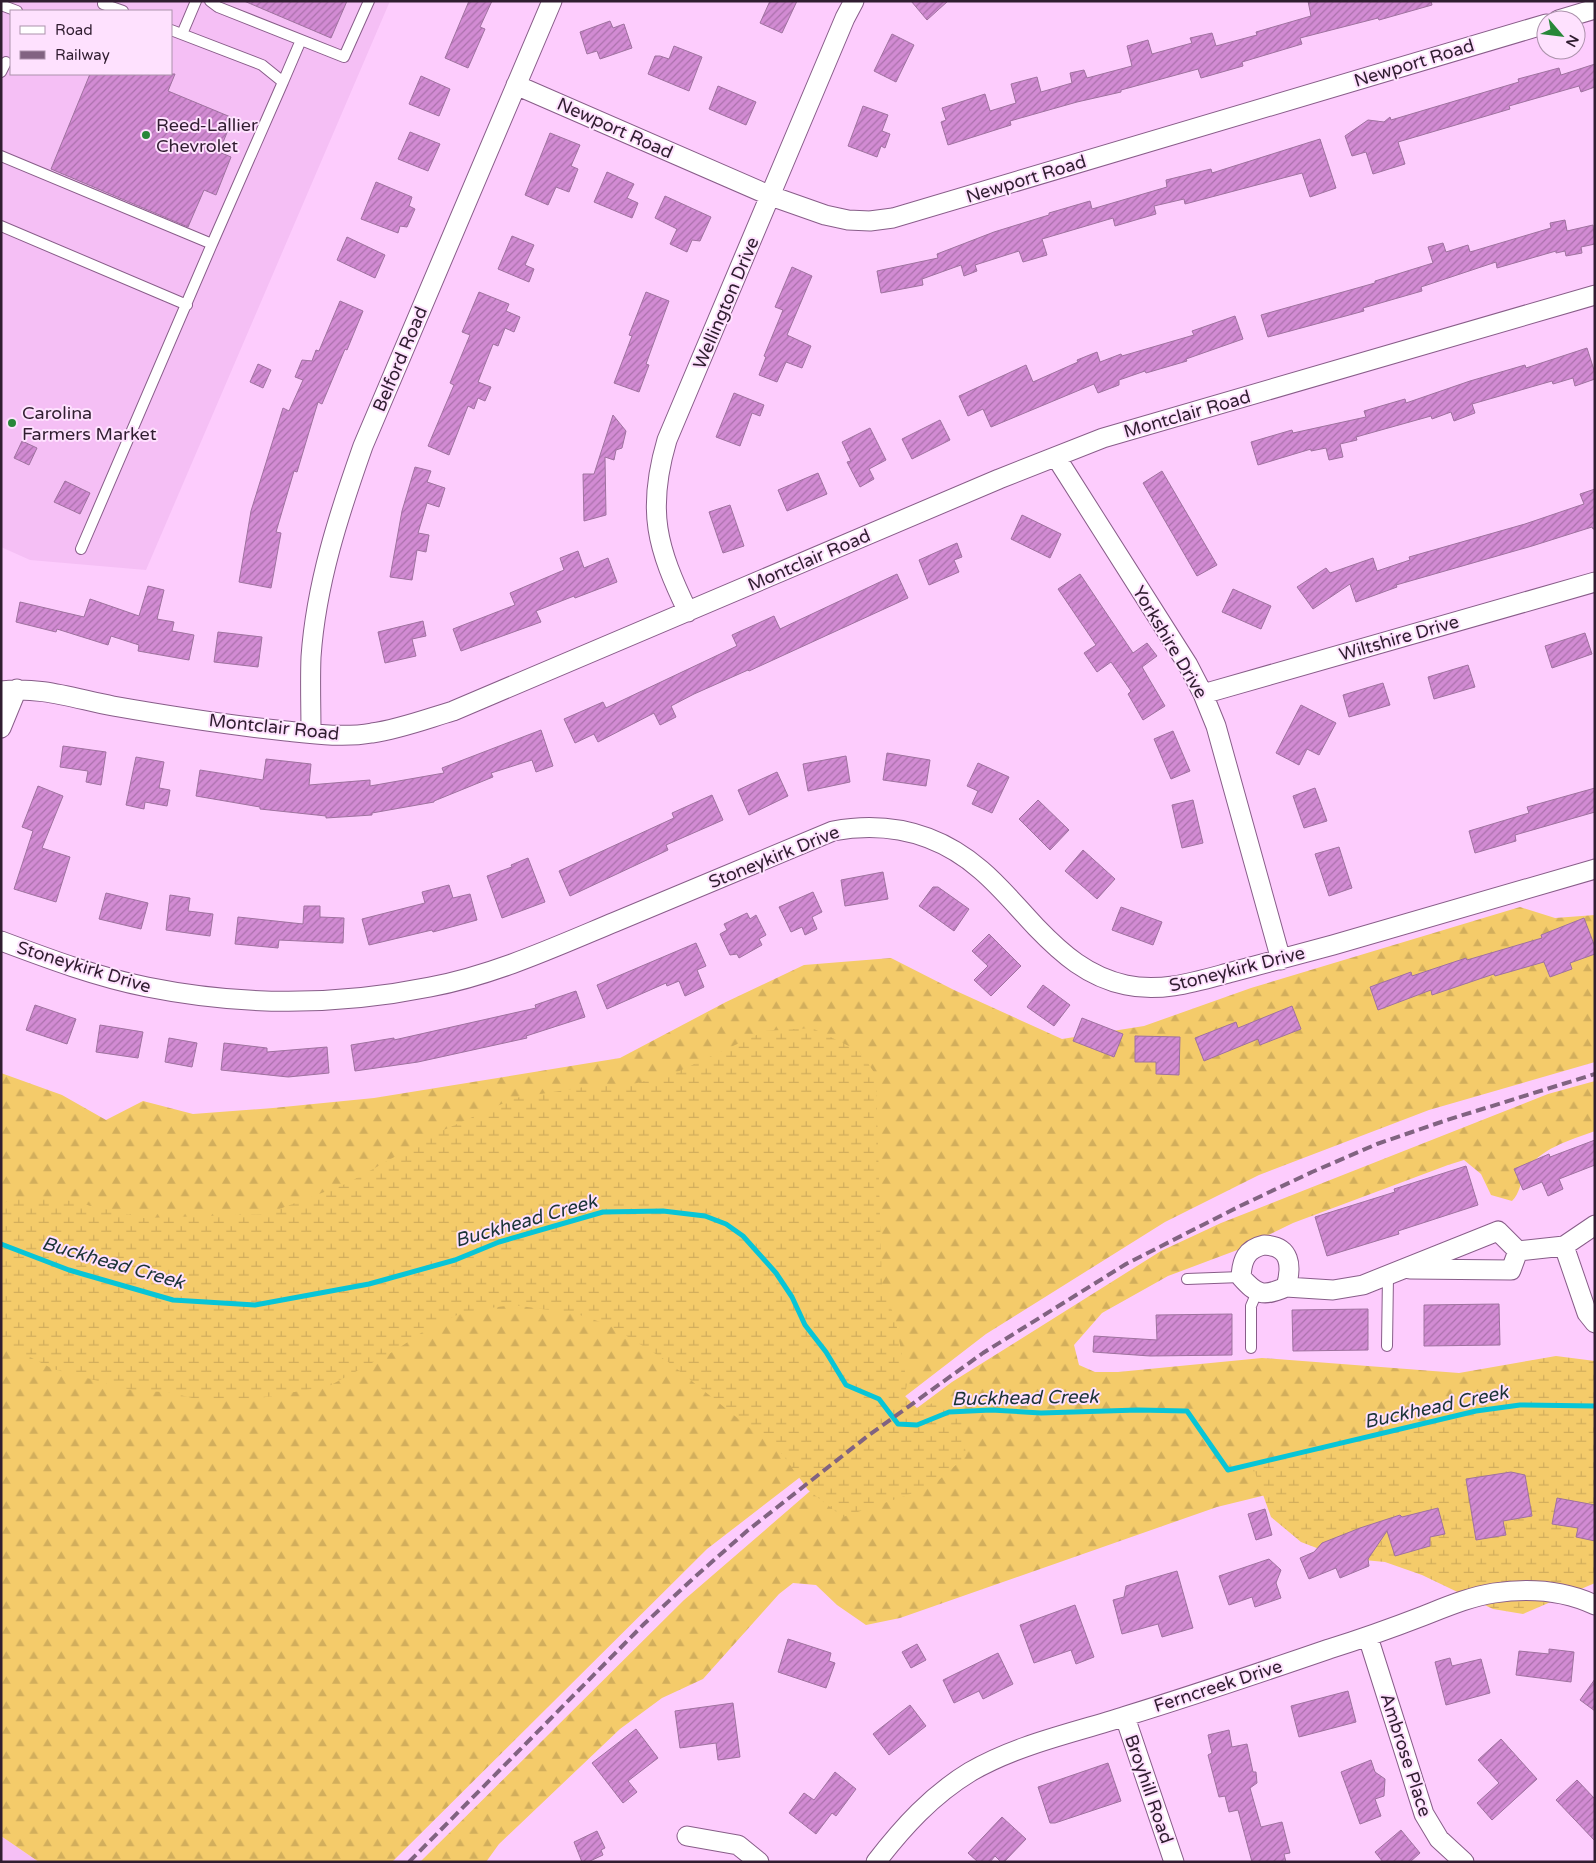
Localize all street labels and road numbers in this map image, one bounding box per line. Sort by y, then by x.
street label: Newport Road [1351,34,1477,92]
street label: Newport Road [554,93,676,163]
street label: Newport Road [963,150,1089,208]
street label: Wellington Drive [688,234,764,372]
street label: Belford Road [368,303,432,415]
street label: Montclair Road [1121,385,1253,443]
street label: Montclair Road [744,524,874,596]
street label: Yorkshire Drive [1128,582,1212,702]
street label: Wiltshire Drive [1336,610,1462,666]
street label: Montclair Road [208,709,340,745]
street label: Stoneykirk Drive [705,821,843,893]
street label: Stoneykirk Drive [14,936,154,998]
street label: Stoneykirk Drive [1167,941,1307,997]
street label: Ferncreek Drive [1151,1655,1285,1717]
street label: Ambrose Place [1376,1690,1436,1820]
street label: Broyhill Road [1120,1732,1178,1846]

